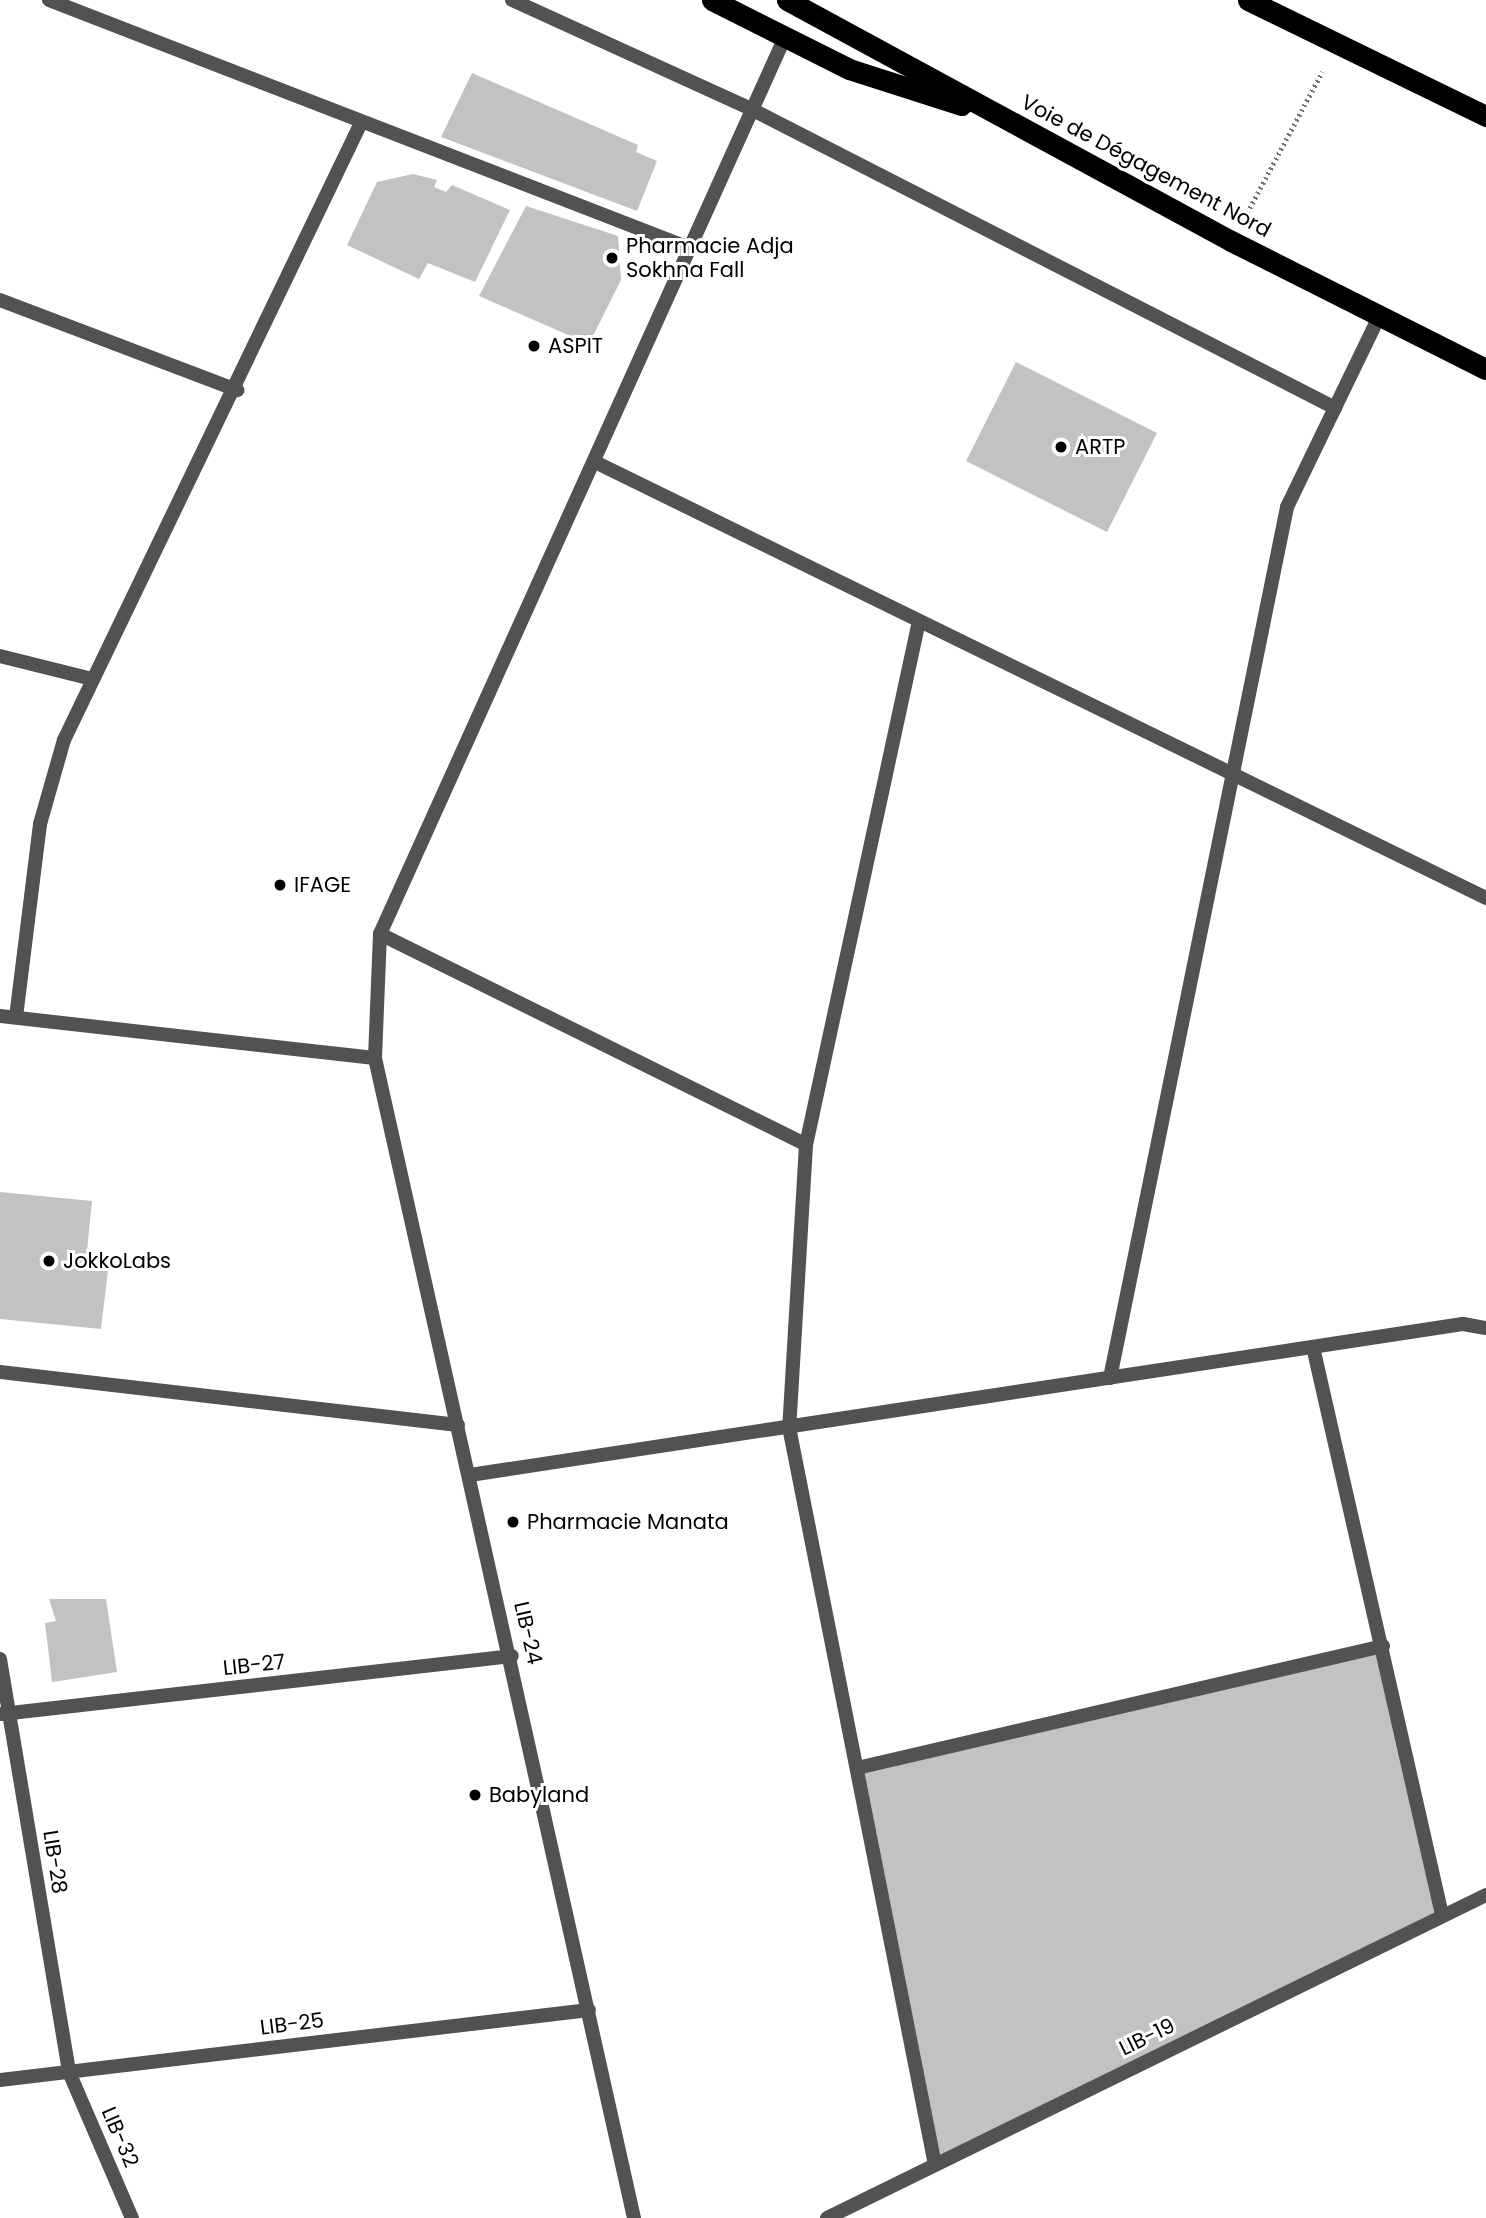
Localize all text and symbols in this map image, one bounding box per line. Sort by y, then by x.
street label: Voie de Dégagement Nord [1017,89,1275,243]
place label: Pharmacie Adja Sokhna Fall [626,233,794,283]
marker: Pharmacie Adja Sokhna Fall [604,250,620,266]
place label: ASPIT [548,333,603,359]
marker: ASPIT [526,338,542,354]
place label: ARTP [1075,434,1125,460]
marker: ARTP [1053,439,1069,455]
place label: IFAGE [294,872,351,898]
marker: IFAGE [272,877,288,893]
place label: JokkoLabs [63,1248,171,1274]
marker: JokkoLabs [41,1253,57,1269]
place label: Pharmacie Manata [527,1509,729,1535]
marker: Pharmacie Manata [505,1514,521,1530]
street label: LIB-24 [509,1599,547,1667]
street label: LIB-27 [222,1649,286,1681]
place label: Babyland [489,1782,589,1808]
marker: Babyland [467,1787,483,1803]
street label: LIB-28 [38,1828,72,1896]
street label: LIB-25 [259,2008,325,2040]
street label: LIB-19 [1115,2013,1179,2061]
street label: LIB-32 [96,2103,144,2171]

